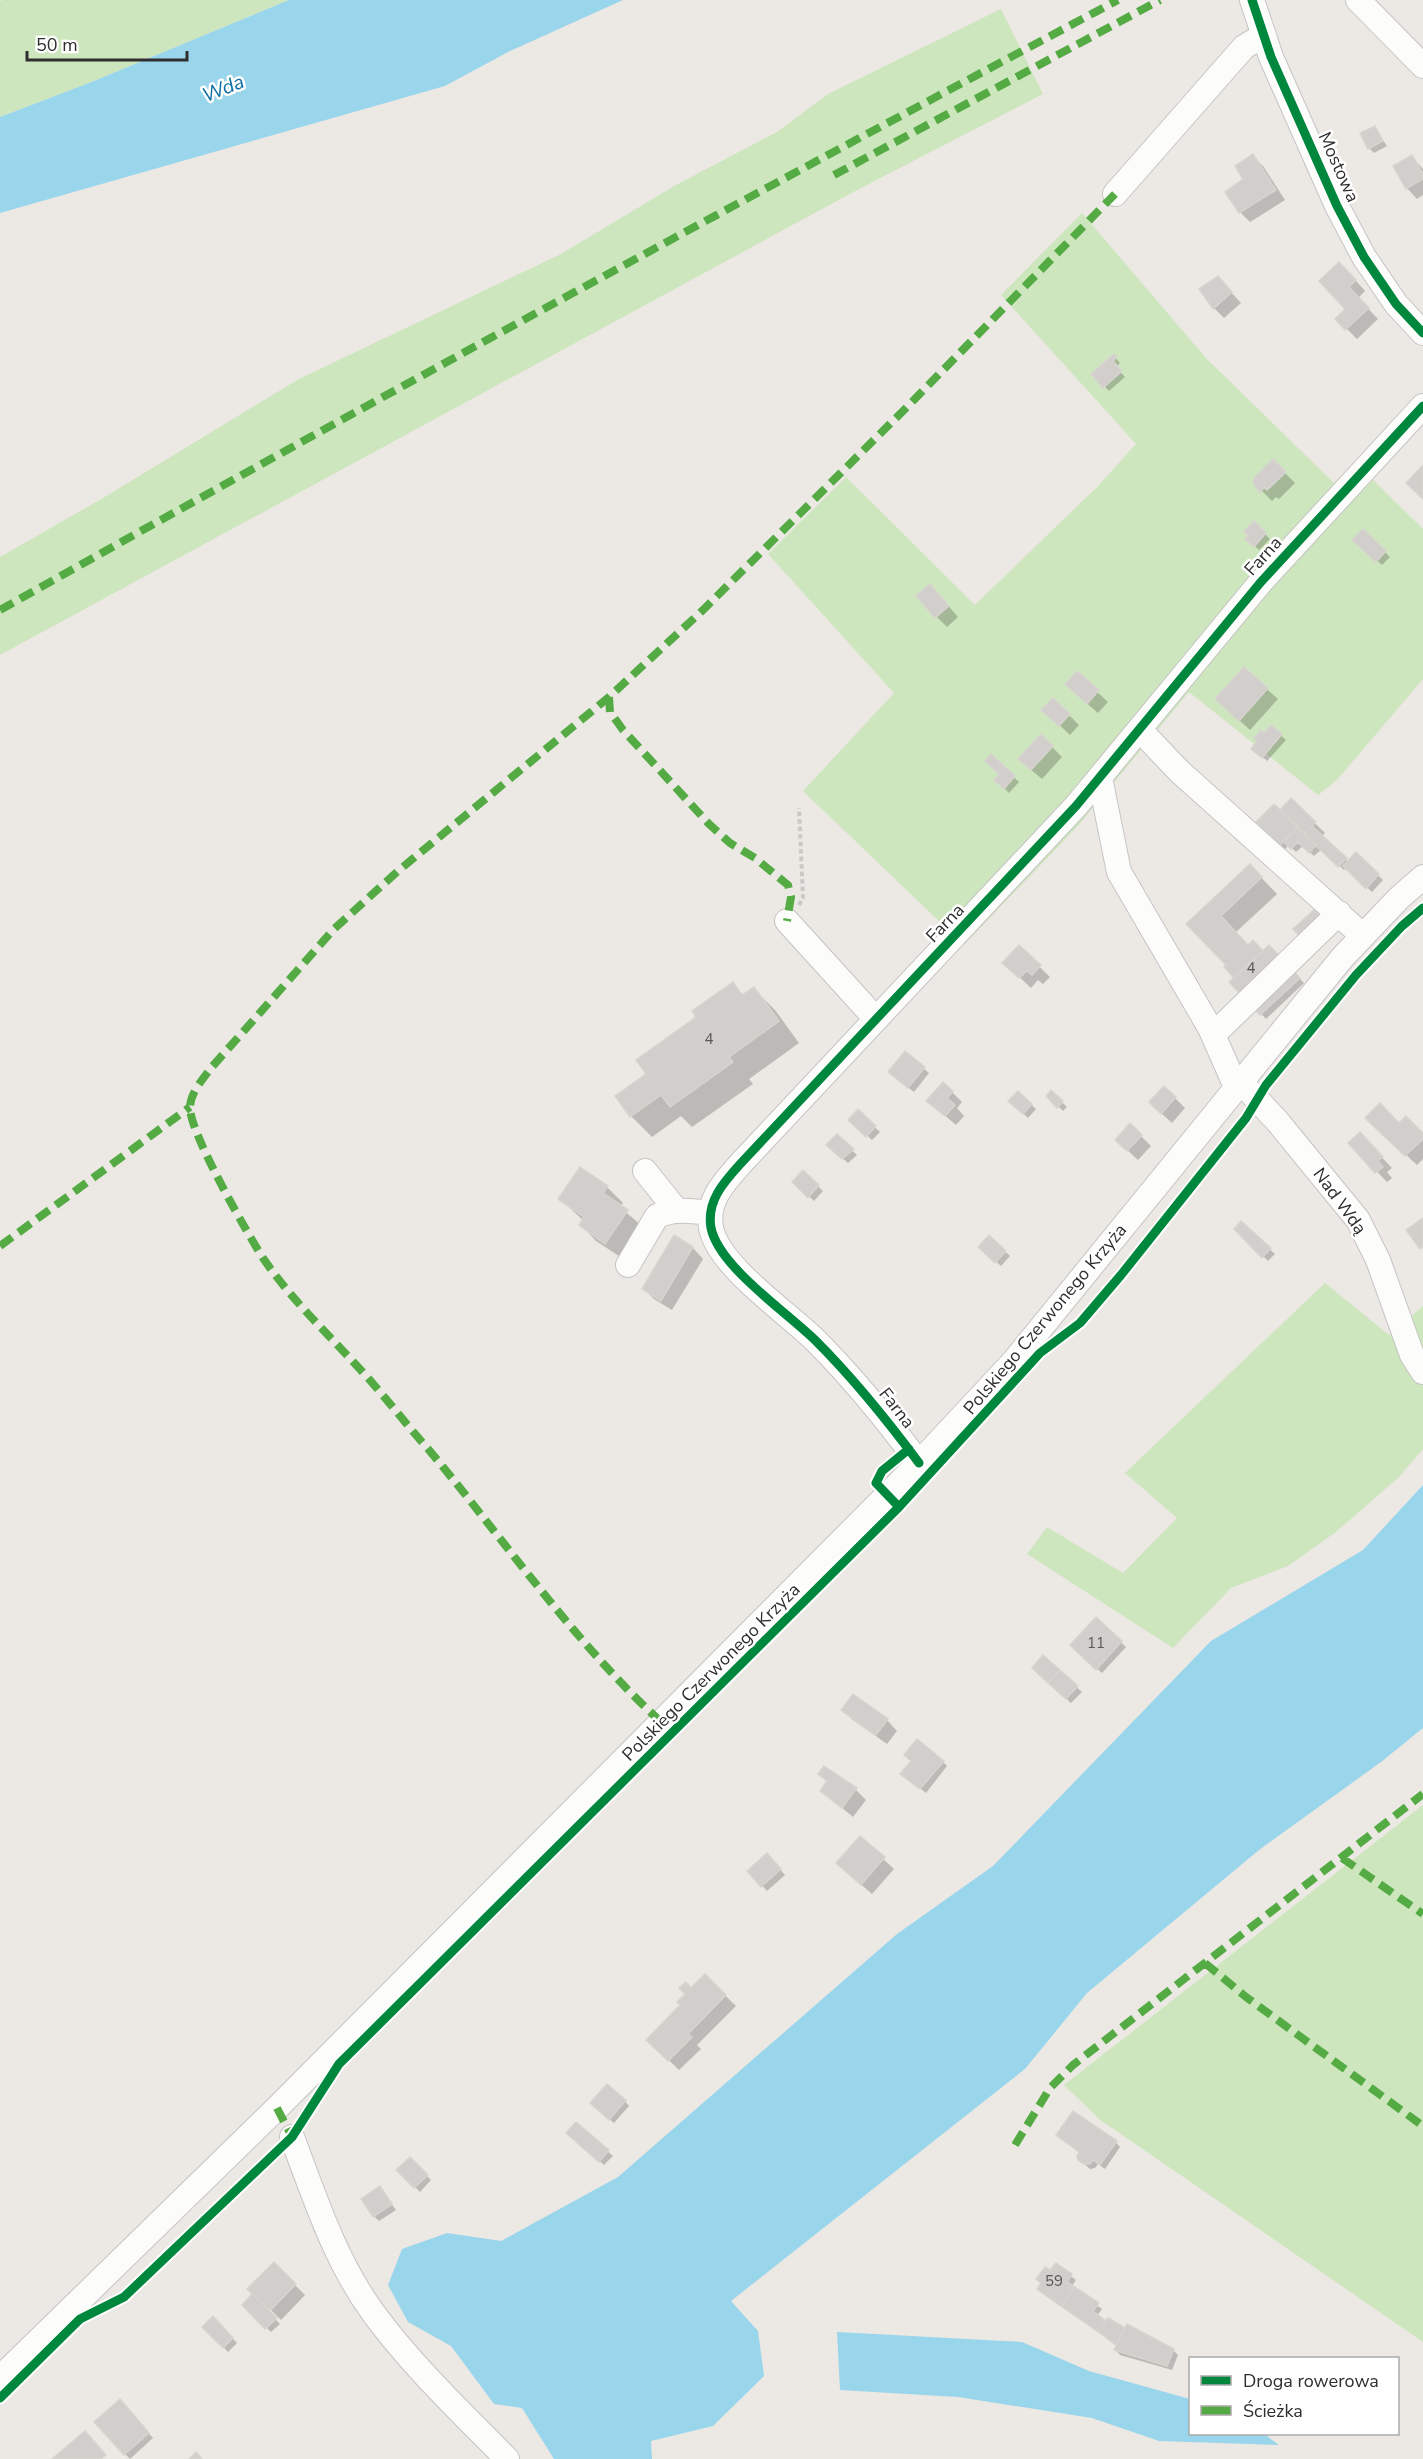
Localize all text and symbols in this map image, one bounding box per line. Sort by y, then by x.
scale bar [27,24,188,62]
text: 50 m [36,33,78,57]
water label: Wda [198,68,248,109]
street label: Mostowa [1313,128,1365,206]
street label: Farna [1239,531,1287,581]
street label: Farna [921,898,969,948]
house number: 4 [1246,958,1256,978]
house number: 4 [704,1029,714,1049]
street label: Nad Wdą [1308,1163,1372,1239]
street label: Polskiego Czerwonego Krzyża [958,1219,1132,1419]
street label: Farna [874,1383,920,1433]
street label: Polskiego Czerwonego Krzyża [617,1578,805,1766]
house number: 11 [1087,1633,1105,1653]
house number: 59 [1045,2271,1063,2291]
legend [1189,2357,1399,2435]
text: Droga rowerowa [1243,2369,1379,2393]
text: Ścieżka [1243,2399,1303,2423]

